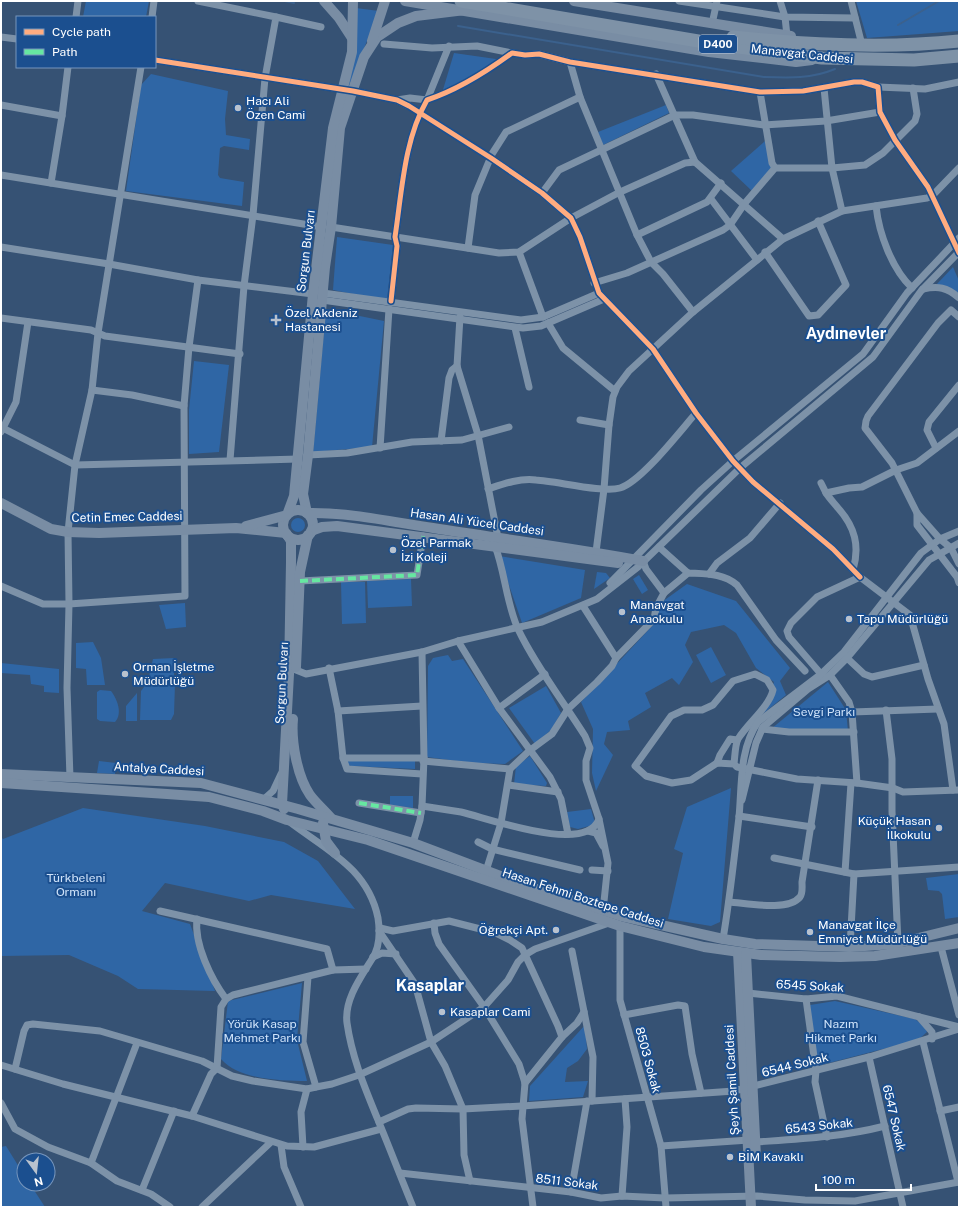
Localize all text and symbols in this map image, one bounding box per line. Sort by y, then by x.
legend [16,16,156,68]
text: Cycle path [52,25,111,39]
road number: D400 [699,35,737,53]
street label: Manavgat Caddesi [750,42,854,66]
text: Path [52,45,78,59]
place label: Hacı Ali Özen Cami [246,94,305,122]
marker: Hacı Ali Özen Cami [233,103,243,113]
street label: Sorgun Bulvarı [294,209,318,293]
place label: Özel Akdeniz Hastanesi [285,306,358,334]
marker: Özel Akdeniz Hastanesi [270,314,282,326]
district label: Aydınevler [806,324,887,343]
street label: Hasan Ali Yücel Caddesi [409,506,545,538]
street label: Cetin Emec Caddesi [71,509,183,525]
place label: Özel Parmak İzi Koleji [401,536,472,564]
marker: Özel Parmak İzi Koleji [388,545,398,555]
place label: Manavgat Anaokulu [630,598,685,626]
marker: Manavgat Anaokulu [617,607,627,617]
place label: Tapu Müdürlüğü [857,612,948,626]
marker: Tapu Müdürlüğü [844,614,854,624]
street label: Sorgun Bulvarı [273,642,291,724]
place label: Orman İşletme Müdürlüğü [133,660,215,688]
marker: Orman İşletme Müdürlüğü [120,669,130,679]
park label: Sevgi Parkı [793,705,855,719]
street label: Antalya Caddesi [113,760,205,778]
place label: Küçük Hasan İlkokulu [858,814,931,842]
marker: Küçük Hasan İlkokulu [934,823,944,833]
street label: Hasan Fehmi Boztepe Caddesi [501,865,665,931]
park label: Türkbeleni Ormanı [47,871,105,899]
place label: Manavgat İlçe Emniyet Müdürlüğü [818,918,927,946]
place label: Öğrekçi Apt. [479,923,548,937]
marker: Öğrekçi Apt. [551,925,561,935]
marker: Manavgat İlçe Emniyet Müdürlüğü [805,927,815,937]
district label: Kasaplar [396,976,465,995]
street label: 6545 Sokak [776,977,845,995]
place label: Kasaplar Cami [450,1005,531,1019]
marker: Kasaplar Cami [437,1007,447,1017]
park label: Yörük Kasap Mehmet Parkı [223,1017,301,1045]
park label: Nazım Hikmet Parkı [805,1017,877,1045]
street label: Şeyh Şamil Caddesi [722,1024,742,1136]
street label: 8503 Sokak [632,1025,664,1095]
street label: 6544 Sokak [760,1050,830,1080]
street label: 6547 Sokak [880,1083,908,1153]
street label: 6543 Sokak [784,1115,854,1137]
place label: BİM Kavaklı [738,1150,803,1164]
north arrow [16,1152,56,1192]
marker: BİM Kavaklı [725,1152,735,1162]
scale bar [816,1166,911,1192]
street label: 8511 Sokak [535,1171,599,1193]
text: 100 m [822,1173,855,1187]
text: N [33,1175,44,1189]

